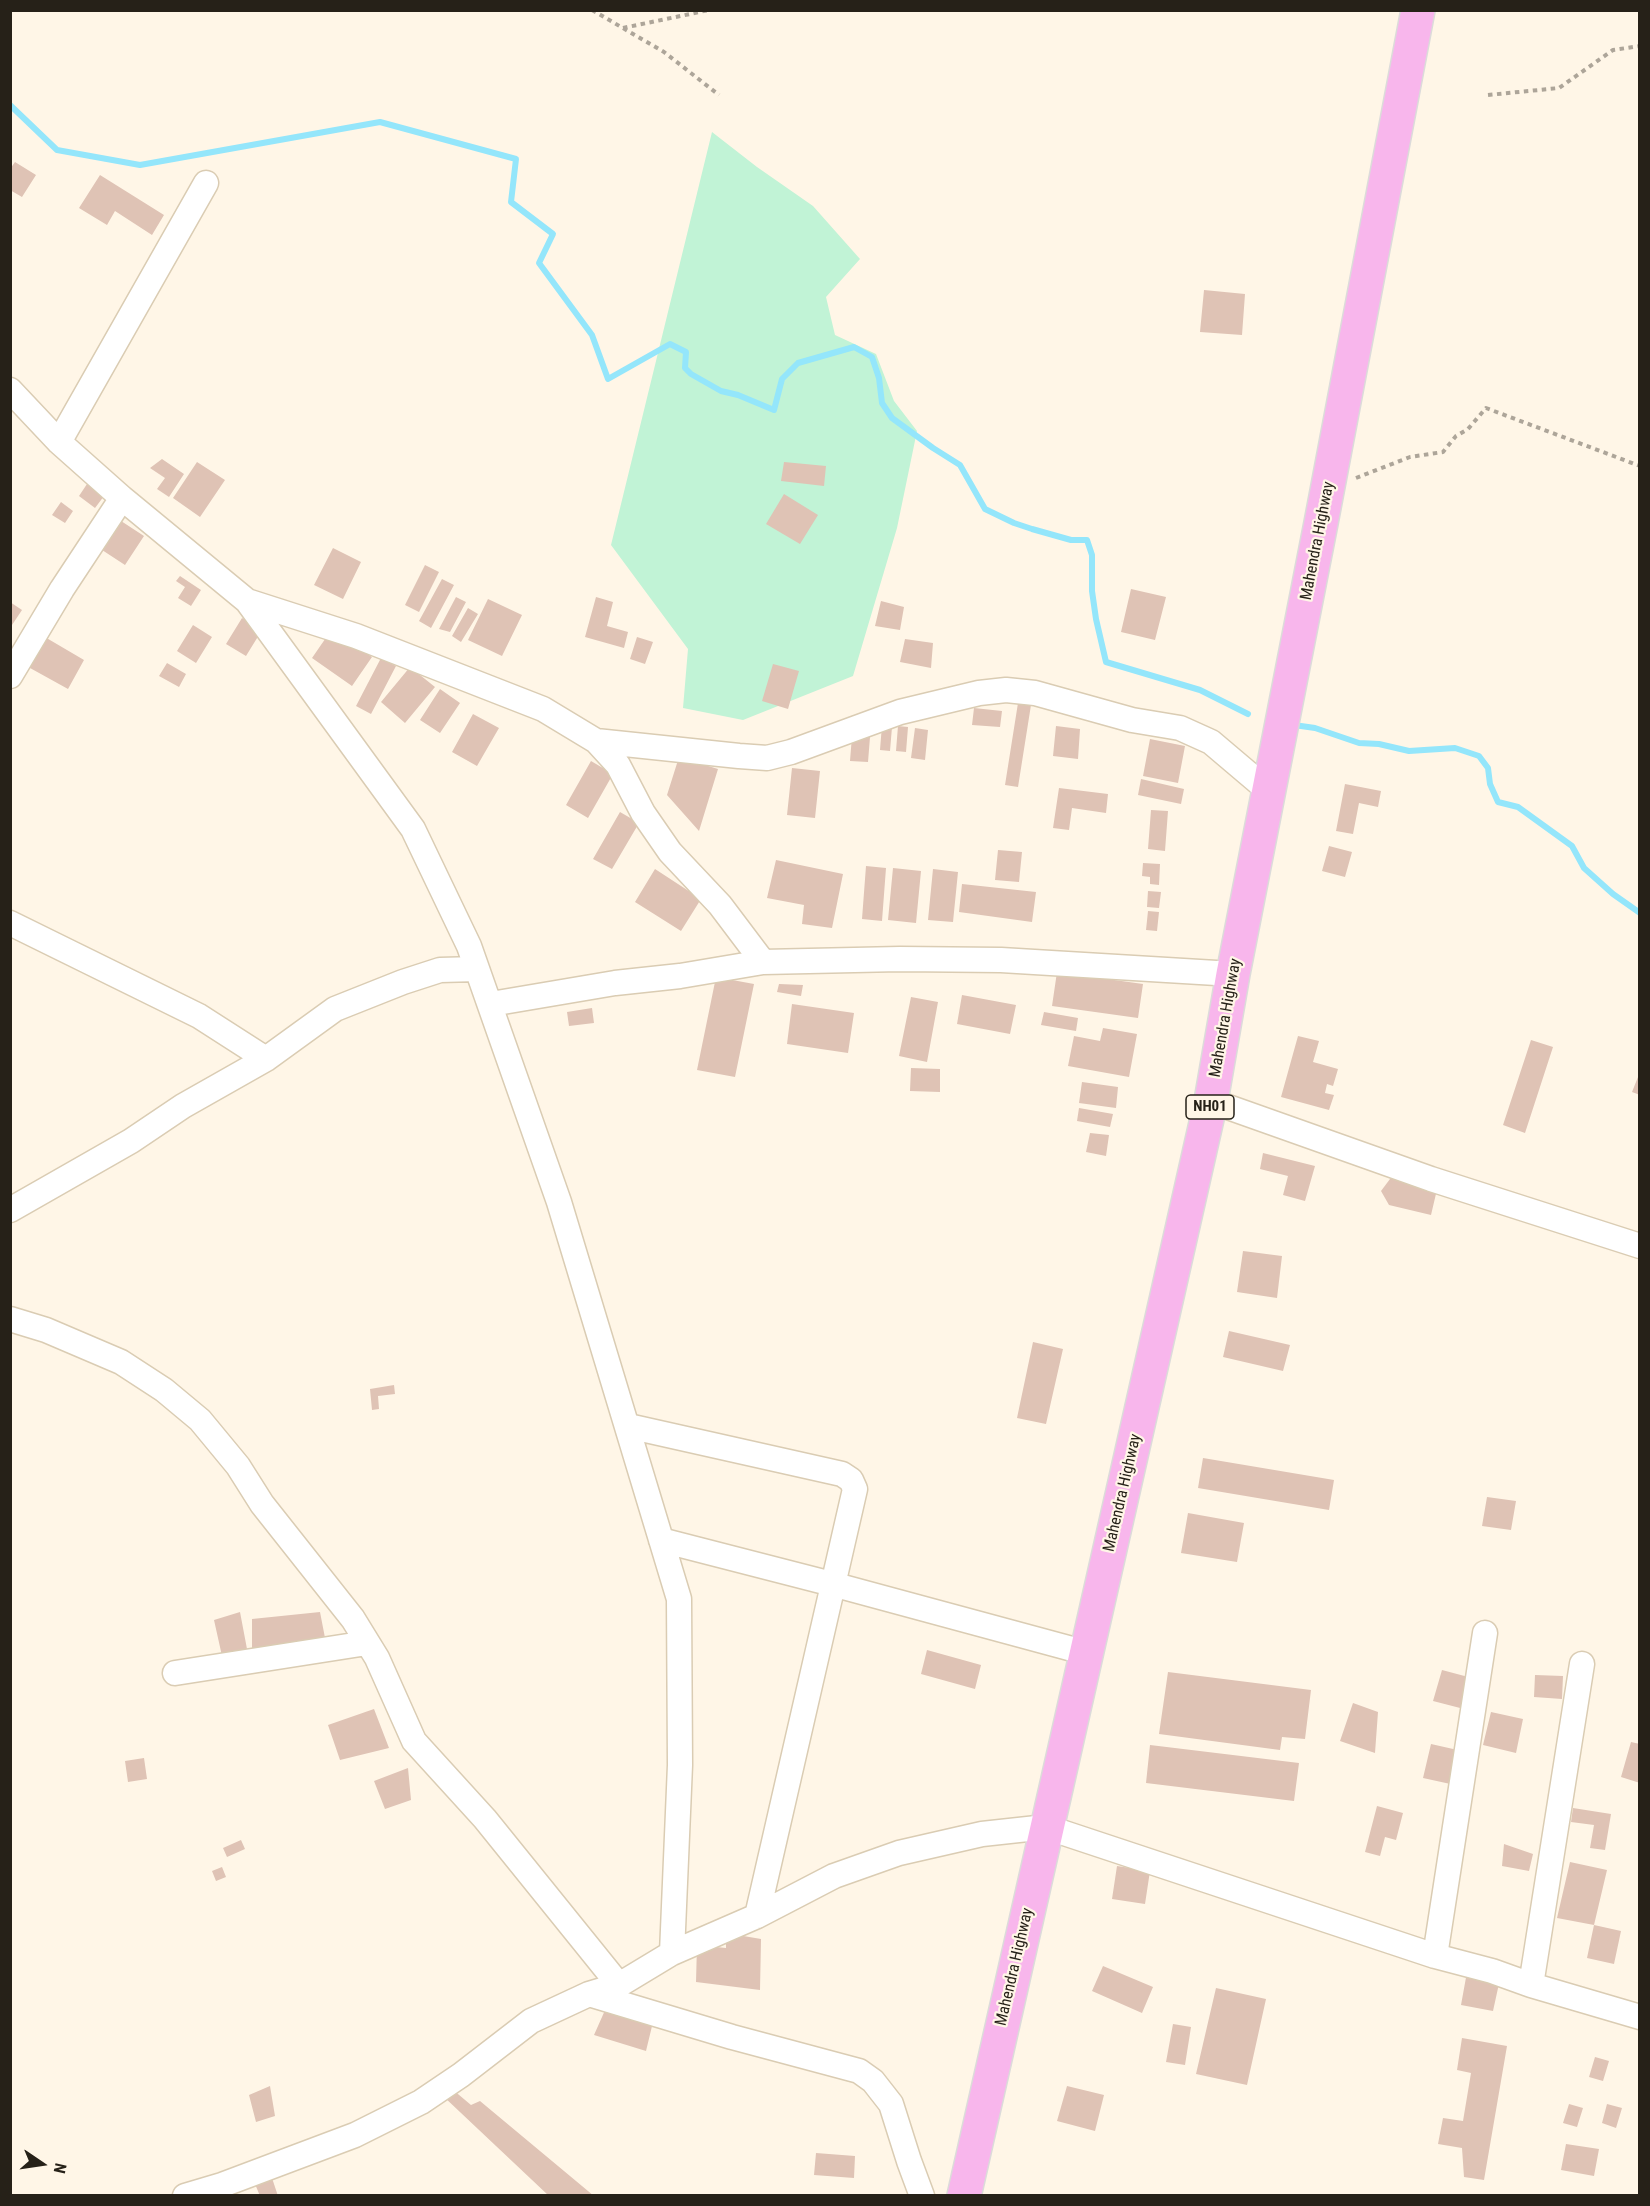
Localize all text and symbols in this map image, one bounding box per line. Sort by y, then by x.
street label: Mahendra Highway [1297,480,1339,602]
street label: Mahendra Highway [1206,957,1246,1079]
road number: NH01 [1186,1095,1234,1119]
street label: Mahendra Highway [1100,1432,1146,1554]
street label: Mahendra Highway [992,1906,1038,2028]
north arrow [12,2134,72,2194]
text: N [50,2161,70,2175]

